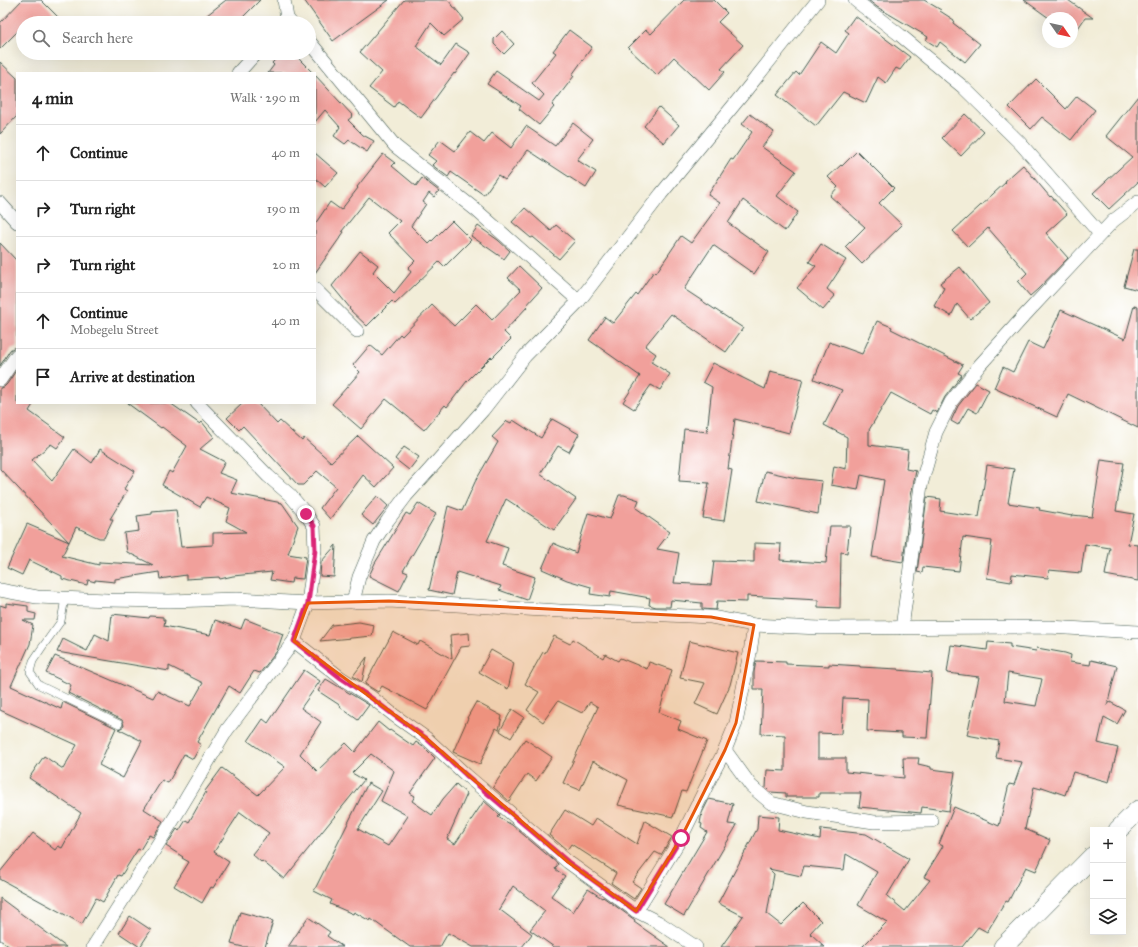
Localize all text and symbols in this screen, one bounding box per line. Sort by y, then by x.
north arrow [1042,12,1078,48]
search box [16,16,316,60]
icon: search [30,27,52,49]
text: Search here [62,29,133,47]
text: 4 min [32,88,73,109]
text: Walk · 290 m [230,90,300,106]
icon: ahead [32,142,54,164]
text: Continue [70,144,128,162]
text: 40 m [271,145,300,161]
icon: right [32,198,54,220]
text: Turn right [70,200,135,218]
text: 190 m [267,201,300,217]
icon: right [32,254,54,276]
text: Turn right [70,256,135,274]
text: 20 m [272,257,300,273]
text: Continue [70,304,128,322]
icon: ahead [32,310,54,332]
text: 40 m [271,313,300,329]
text: Mobegelu Street [70,322,159,338]
icon: arrive [32,366,54,388]
text: Arrive at destination [70,368,195,386]
route end [297,505,315,523]
map controls [1090,827,1126,935]
button: + [1090,827,1126,863]
route start [672,829,690,847]
button: − [1090,863,1126,899]
button: layers [1090,899,1126,935]

